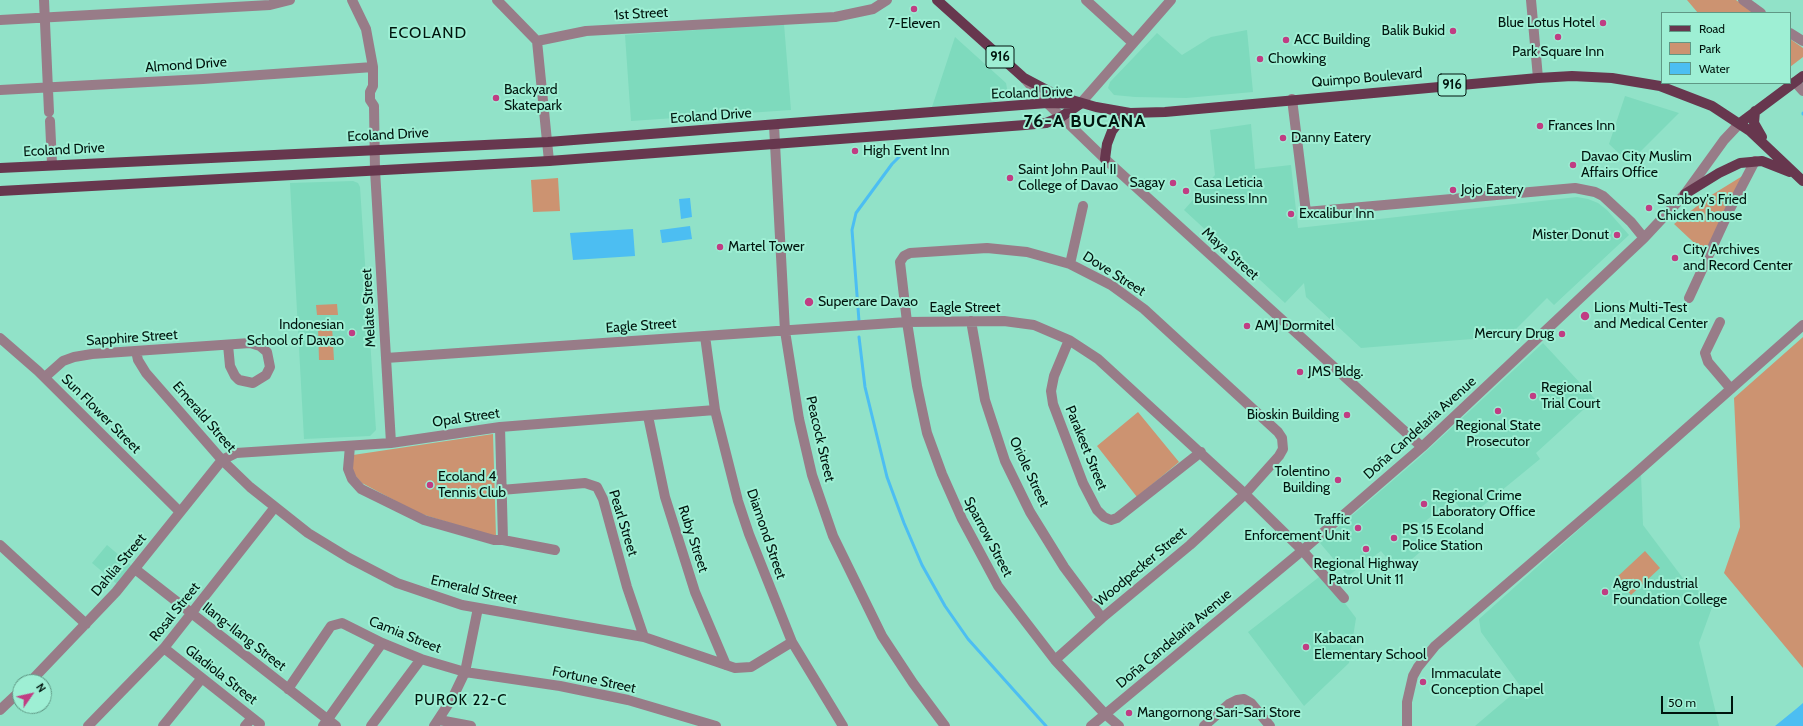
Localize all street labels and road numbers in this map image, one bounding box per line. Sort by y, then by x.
street label: 1st Street [613,4,669,24]
road number: 916 [986,46,1014,68]
street label: Almond Drive [145,54,227,76]
street label: Quimpo Boulevard [1311,65,1423,91]
road number: 916 [1438,74,1466,96]
street label: Ecoland Drive [991,83,1073,103]
street label: Ecoland Drive [670,105,752,127]
street label: Ecoland Drive [347,124,429,146]
street label: Ecoland Drive [23,139,105,161]
street label: Maya Street [1198,224,1262,284]
street label: Dove Street [1080,248,1148,300]
street label: Melate Street [359,268,379,348]
street label: Eagle Street [930,300,1000,316]
street label: Eagle Street [605,315,677,337]
street label: Sapphire Street [86,326,178,350]
street label: Sun Flower Street [58,371,144,457]
street label: Doña Candelaria Avenue [1360,373,1480,483]
street label: Emerald Street [169,378,239,456]
street label: Peacock Street [802,395,838,483]
street label: Parakeet Street [1061,403,1111,493]
street label: Opal Street [431,405,501,431]
street label: Oriole Street [1005,434,1053,510]
street label: Diamond Street [743,487,789,581]
street label: Pearl Street [605,488,641,558]
street label: Sparrow Street [960,494,1016,580]
street label: Ruby Street [674,503,712,575]
street label: Woodpecker Street [1092,524,1190,610]
street label: Dahlia Street [88,530,150,600]
street label: Emerald Street [429,572,519,608]
street label: Rosal Street [146,579,204,645]
street label: Doña Candelaria Avenue [1113,586,1235,692]
street label: Ilang-Ilang Street [199,599,289,675]
street label: Camia Street [366,613,444,657]
street label: Gladiola Street [182,642,260,708]
street label: Fortune Street [551,663,637,697]

